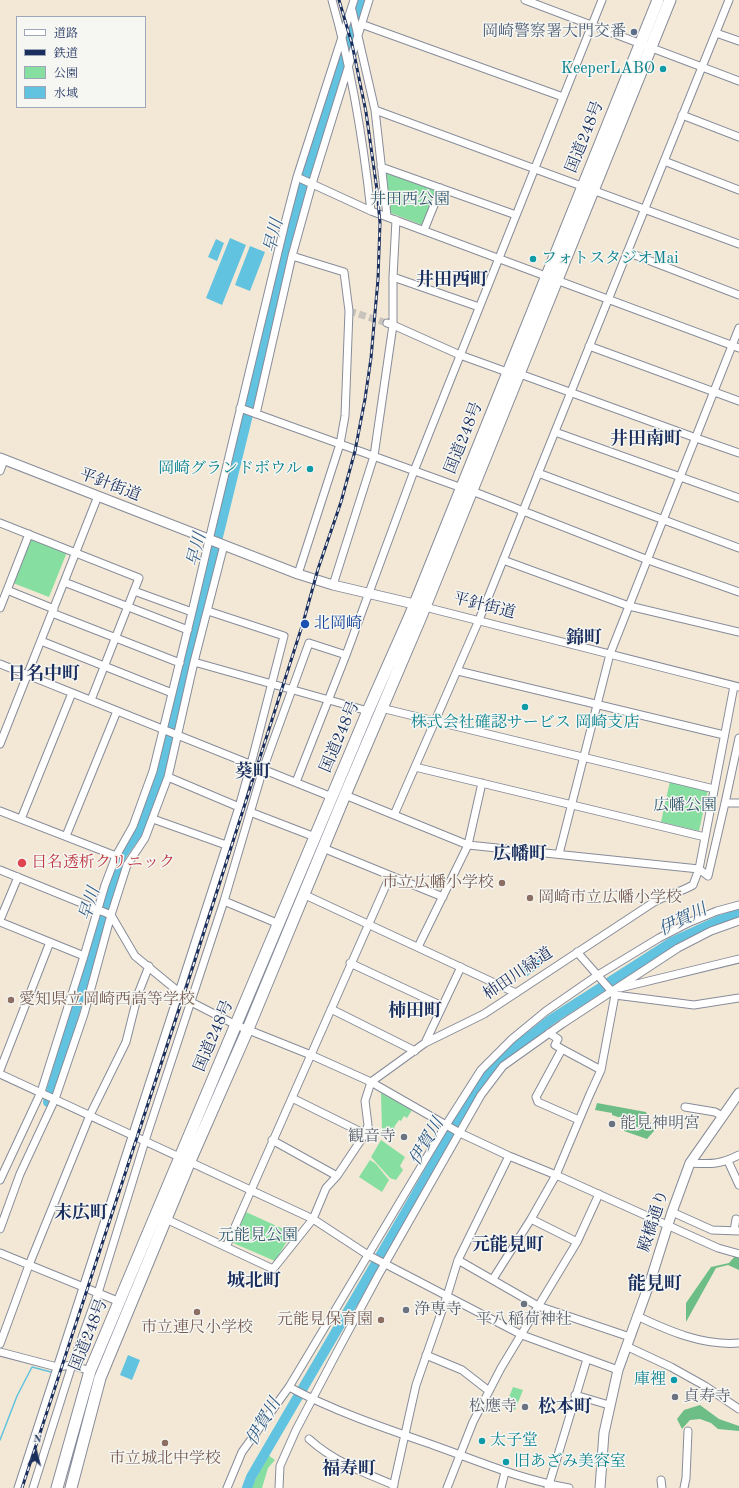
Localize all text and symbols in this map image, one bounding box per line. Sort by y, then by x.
legend [16,16,146,108]
place label: 岡崎警察署大門交番 [482,22,626,42]
marker: 岡崎警察署大門交番 [629,27,639,37]
text: 道路 [54,28,78,40]
text: 鉄道 [54,48,78,60]
place label: KeeperLABO [561,59,655,79]
marker: KeeperLABO [658,64,668,74]
text: 公園 [54,68,78,80]
text: 水域 [54,88,78,100]
street label: 国道248号 [562,98,608,176]
park label: 井田西公園 [370,190,450,210]
water label: 早川 [260,217,288,255]
place label: フォトスタジオMai [541,249,679,269]
marker: フォトスタジオMai [528,254,538,264]
district label: 井田西町 [416,269,488,291]
street label: 国道248号 [441,399,487,477]
district label: 井田南町 [610,428,682,450]
place label: 岡崎グランドボウル [158,459,302,479]
marker: 岡崎グランドボウル [305,464,315,474]
street label: 平針街道 [77,465,143,505]
water label: 早川 [183,531,211,569]
street label: 平針街道 [451,589,517,623]
place label: 北岡崎 [314,614,362,634]
marker: 北岡崎 [299,618,311,630]
district label: 錦町 [566,627,602,649]
district label: 日名中町 [8,663,80,685]
street label: 国道248号 [316,698,364,776]
marker: 株式会社確認サービス 岡崎支店 [520,702,530,712]
place label: 株式会社確認サービス 岡崎支店 [411,713,639,733]
district label: 葵町 [235,761,271,783]
park label: 広幡公園 [653,796,717,816]
district label: 広幡町 [493,843,547,865]
place label: 日名透析クリニック [31,853,175,873]
marker: 日名透析クリニック [16,857,28,869]
place label: 市立広幡小学校 [382,873,494,893]
marker: 市立広幡小学校 [497,878,507,888]
water label: 早川 [75,885,105,923]
place label: 岡崎市立広幡小学校 [538,888,682,908]
marker: 岡崎市立広幡小学校 [525,893,535,903]
water label: 伊賀川 [656,900,710,940]
street label: 柿田川緑道 [479,944,557,1004]
place label: 愛知県立岡崎西高等学校 [19,990,195,1010]
marker: 愛知県立岡崎西高等学校 [6,995,16,1005]
street label: 国道248号 [190,997,238,1075]
district label: 柿田町 [388,1000,442,1022]
place label: 能見神明宮 [620,1114,700,1134]
water label: 伊賀川 [405,1115,449,1169]
marker: 能見神明宮 [607,1119,617,1129]
place label: 観音寺 [348,1127,396,1147]
marker: 観音寺 [399,1132,409,1142]
street label: 殿橋通り [635,1188,673,1254]
district label: 末広町 [54,1202,108,1224]
park label: 元能見公園 [218,1226,298,1246]
district label: 元能見町 [472,1234,544,1256]
district label: 城北町 [227,1270,281,1292]
district label: 能見町 [628,1273,682,1295]
street label: 国道248号 [66,1296,112,1374]
marker: 平八稲荷神社 [519,1299,529,1309]
place label: 浄専寺 [414,1300,462,1320]
marker: 浄専寺 [401,1305,411,1315]
marker: 市立連尺小学校 [192,1307,202,1317]
place label: 元能見保育園 [277,1310,373,1330]
place label: 平八稲荷神社 [476,1310,572,1330]
marker: 元能見保育園 [376,1315,386,1325]
place label: 市立連尺小学校 [141,1318,253,1338]
place label: 庫裡 [634,1370,666,1390]
marker: 庫裡 [669,1375,679,1385]
place label: 貞寿寺 [683,1387,731,1407]
marker: 貞寿寺 [670,1392,680,1402]
water label: 伊賀川 [242,1395,286,1449]
district label: 松本町 [538,1396,592,1418]
place label: 松應寺 [469,1397,517,1417]
marker: 松應寺 [520,1402,530,1412]
place label: 太子堂 [490,1431,538,1451]
north arrow [16,1432,56,1472]
text: N [33,1434,42,1446]
marker: 太子堂 [477,1436,487,1446]
marker: 市立城北中学校 [160,1438,170,1448]
place label: 市立城北中学校 [109,1449,221,1469]
place label: 旧あざみ美容室 [514,1452,626,1472]
marker: 旧あざみ美容室 [501,1457,511,1467]
district label: 福寿町 [322,1458,376,1480]

